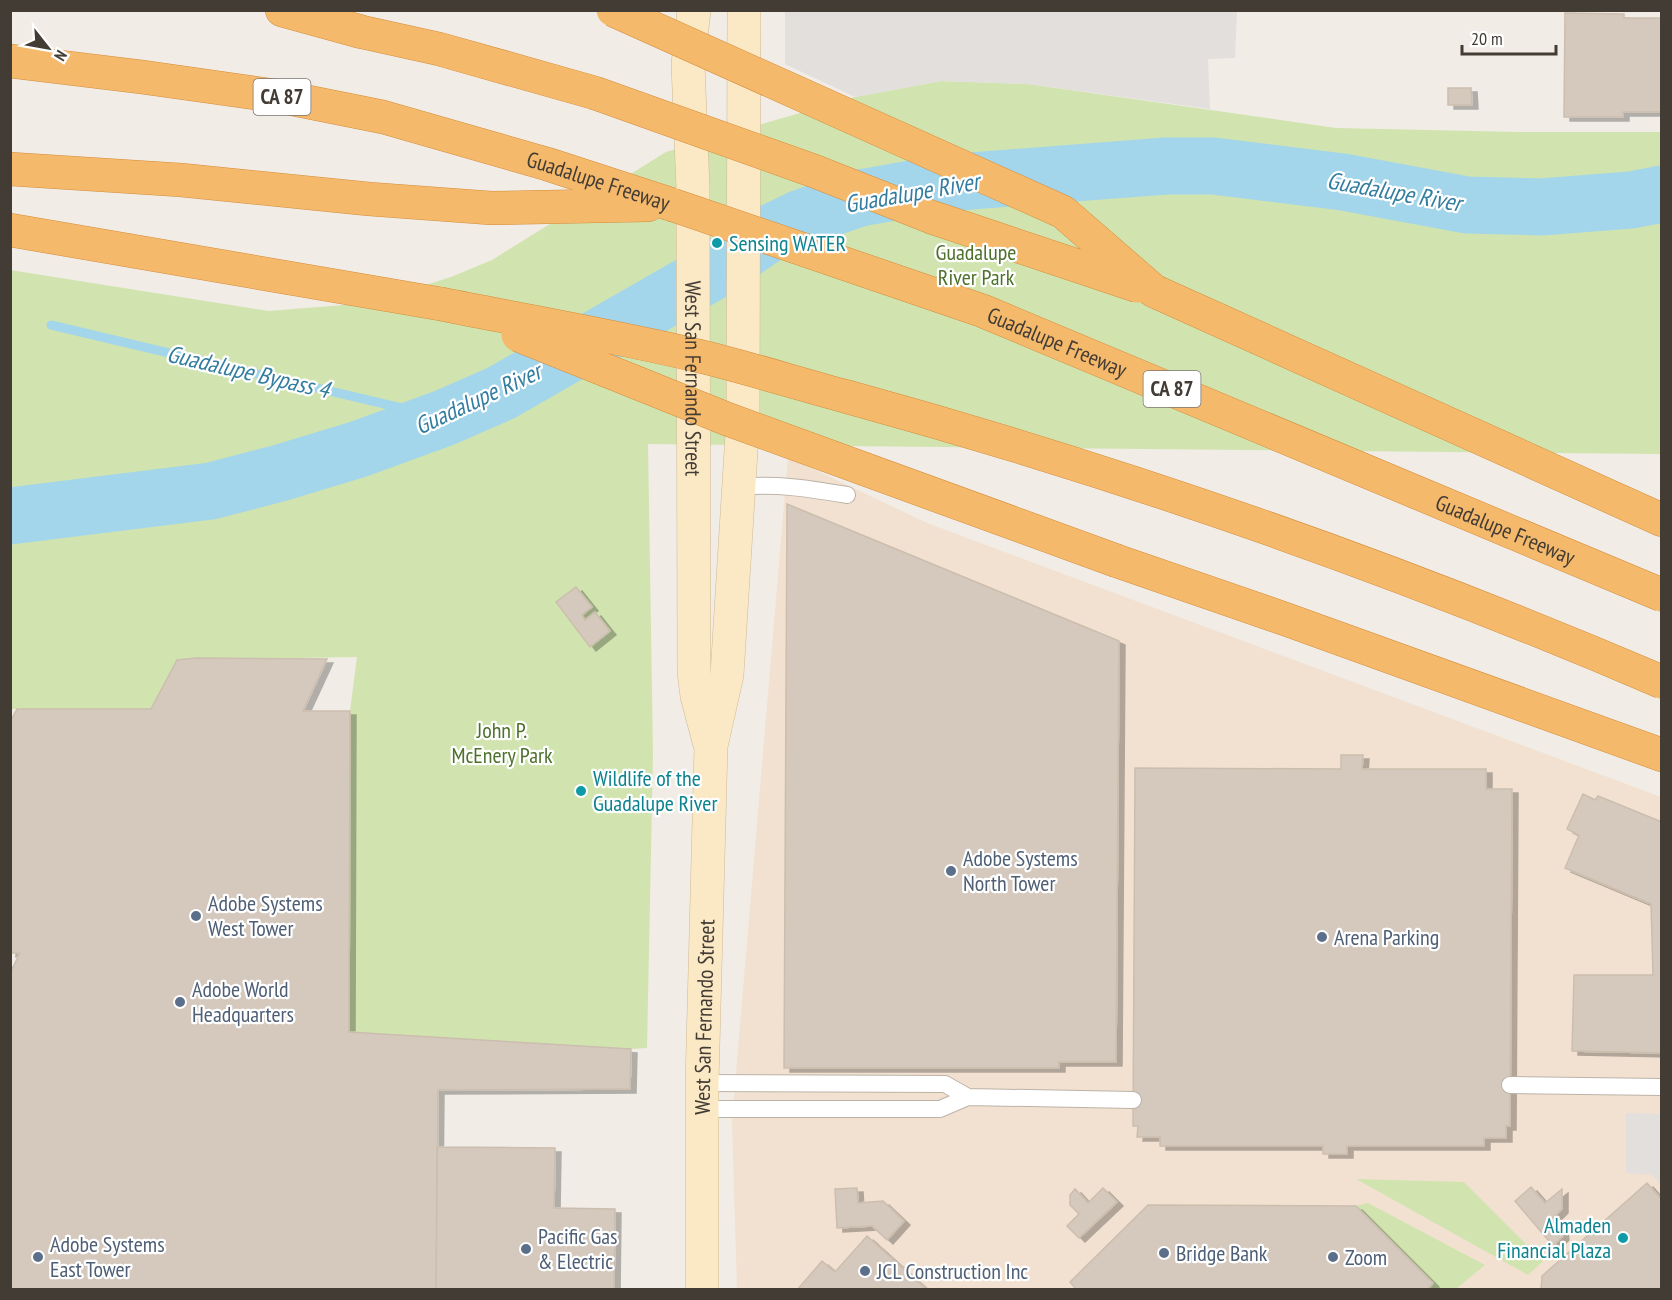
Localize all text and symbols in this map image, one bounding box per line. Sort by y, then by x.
north arrow [18,18,78,78]
scale bar [1462,18,1556,56]
text: 20 m [1471,27,1503,50]
text: N [50,47,72,65]
road number: CA 87 [254,79,310,115]
street label: Guadalupe Freeway [524,145,674,217]
water label: Guadalupe River [1325,164,1467,219]
water label: Guadalupe River [842,165,985,220]
place label: Sensing WATER [729,229,846,257]
marker: Sensing WATER [710,236,724,250]
park label: Guadalupe River Park [936,238,1016,291]
street label: West San Fernando Street [679,281,708,476]
street label: Guadalupe Freeway [983,300,1132,384]
water label: Guadalupe Bypass 4 [164,338,334,406]
water label: Guadalupe River [410,354,549,441]
road number: CA 87 [1144,371,1200,407]
street label: Guadalupe Freeway [1432,488,1580,571]
park label: John P. McEnery Park [451,716,553,769]
place label: Wildlife of the Guadalupe River [593,764,717,817]
marker: Wildlife of the Guadalupe River [574,784,588,798]
place label: Adobe Systems North Tower [963,844,1078,897]
marker: Adobe Systems North Tower [944,864,958,878]
place label: Adobe Systems West Tower [208,889,323,942]
marker: Adobe Systems West Tower [189,909,203,923]
street label: West San Fernando Street [688,919,720,1115]
place label: Arena Parking [1334,923,1439,951]
marker: Arena Parking [1315,930,1329,944]
place label: Adobe World Headquarters [192,975,294,1028]
marker: Adobe World Headquarters [173,995,187,1009]
place label: Almaden Financial Plaza [1497,1211,1611,1264]
place label: Pacific Gas & Electric [538,1222,618,1275]
place label: Adobe Systems East Tower [50,1230,165,1283]
marker: Almaden Financial Plaza [1616,1231,1630,1245]
place label: Bridge Bank [1176,1239,1268,1267]
marker: Pacific Gas & Electric [519,1242,533,1256]
place label: Zoom [1345,1243,1387,1271]
marker: Bridge Bank [1157,1246,1171,1260]
marker: Adobe Systems East Tower [31,1250,45,1264]
marker: Zoom [1326,1250,1340,1264]
place label: JCL Construction Inc [876,1257,1028,1285]
marker: JCL Construction Inc [858,1264,872,1278]

